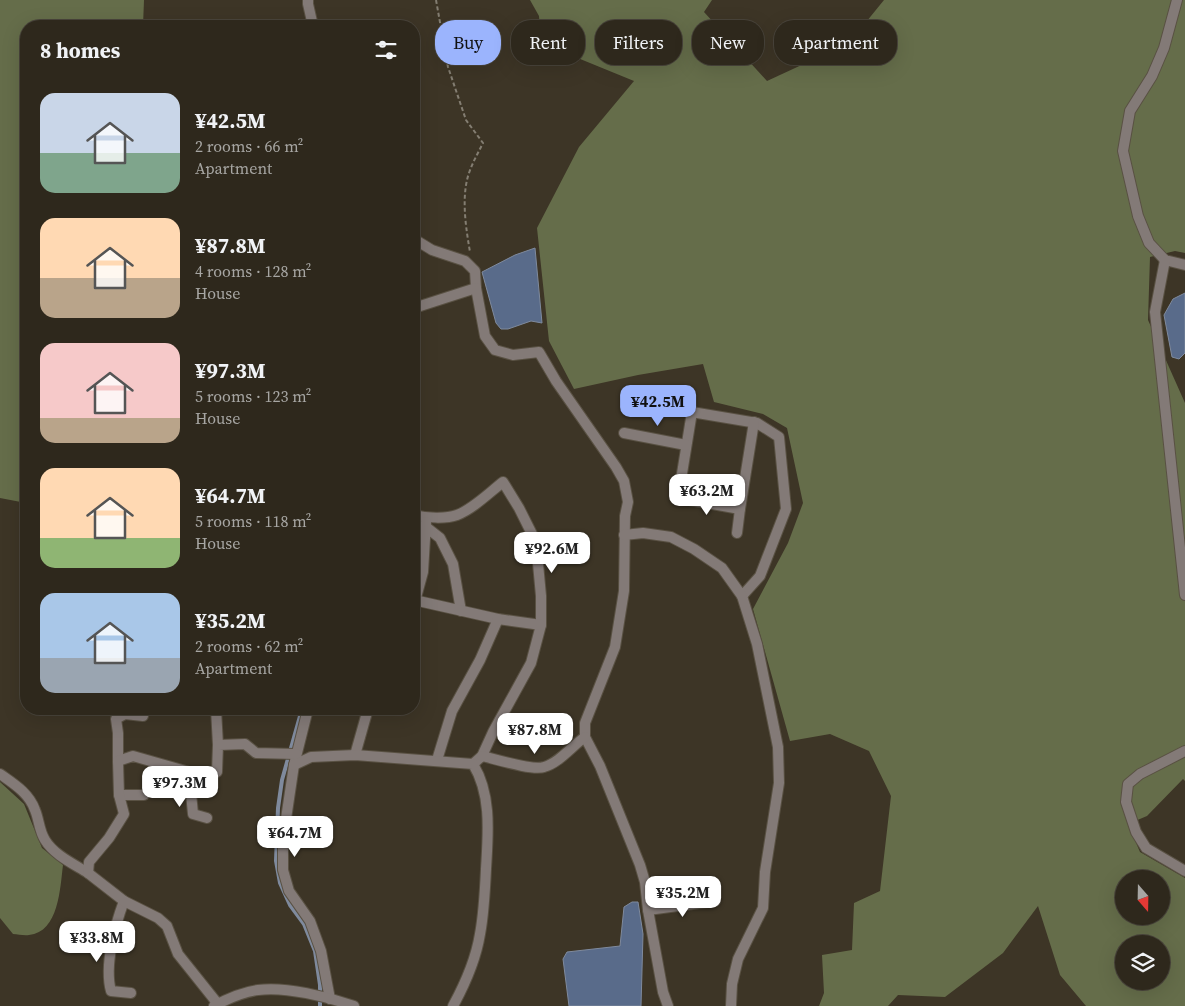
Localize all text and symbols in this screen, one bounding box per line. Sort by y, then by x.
chip: Buy [435,20,501,65]
chip: Rent [511,20,585,65]
chip: Filters [595,20,682,65]
chip: New [692,20,764,65]
chip: Apartment [774,20,897,65]
text: 8 homes [40,36,120,65]
icon: filters [372,36,400,64]
text: ¥42.5M [195,106,266,135]
icon: home [80,113,140,173]
text: 2 rooms · 66 m² [195,135,303,157]
text: Apartment [195,157,272,179]
text: ¥87.8M [195,231,266,260]
icon: home [80,238,140,298]
text: 4 rooms · 128 m² [195,260,311,282]
text: House [195,282,240,304]
text: ¥97.3M [195,356,266,385]
icon: home [80,363,140,423]
pin: ¥42.5M [617,384,699,427]
text: 5 rooms · 123 m² [195,385,311,407]
text: ¥42.5M [631,390,685,412]
text: House [195,407,240,429]
pin: ¥63.2M [666,474,748,516]
text: ¥63.2M [680,479,734,501]
text: ¥64.7M [195,481,266,510]
icon: home [80,488,140,548]
text: 5 rooms · 118 m² [195,510,311,532]
text: House [195,532,240,554]
pin: ¥92.6M [511,532,593,574]
text: ¥92.6M [525,537,579,559]
text: ¥35.2M [195,606,266,635]
icon: home [80,613,140,673]
text: 2 rooms · 62 m² [195,635,303,657]
text: Apartment [195,657,272,679]
pin: ¥87.8M [494,712,576,755]
text: ¥87.8M [508,718,562,740]
pin: ¥97.3M [139,766,221,808]
text: ¥97.3M [153,771,207,793]
pin: ¥64.7M [254,816,336,858]
text: ¥64.7M [268,821,322,843]
north arrow [1115,870,1170,925]
map controls [1115,870,1170,990]
pin: ¥35.2M [642,876,724,918]
text: ¥35.2M [656,881,710,903]
pin: ¥33.8M [56,920,138,963]
text: ¥33.8M [70,926,124,948]
button: layers [1115,935,1170,990]

